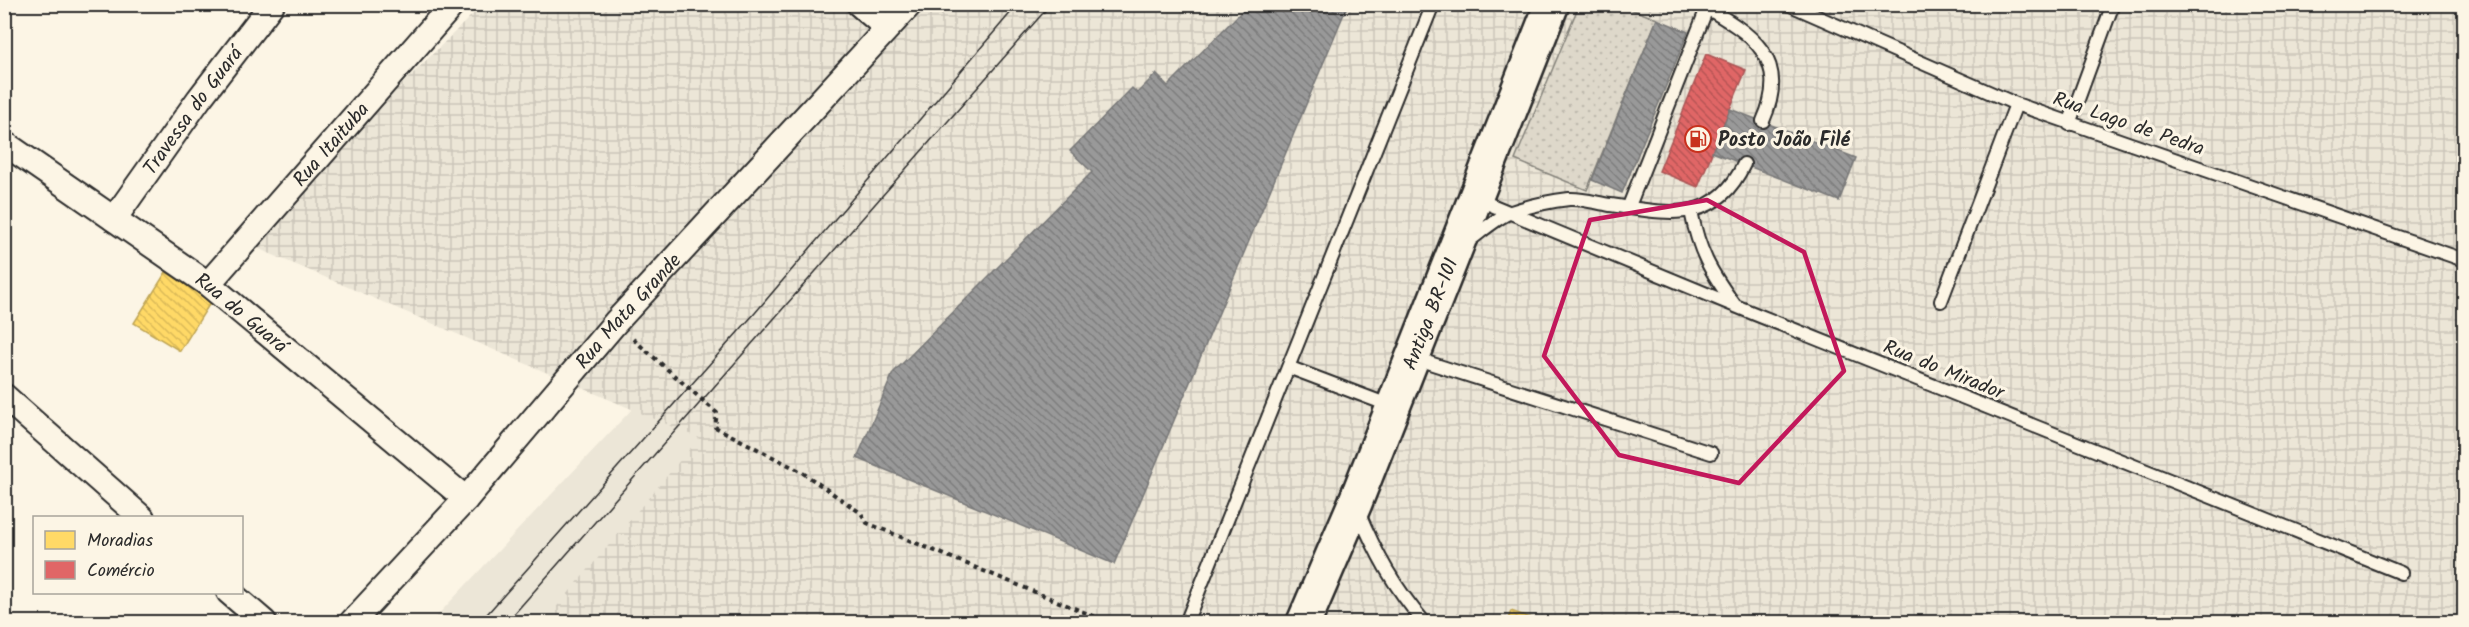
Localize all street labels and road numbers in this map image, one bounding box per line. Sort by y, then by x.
street label: Travessa do Guará [136,39,253,183]
street label: Rua Lago de Pedra [2048,84,2208,166]
street label: Rua Itaituba [286,96,378,195]
street label: Rua Mata Grande [568,247,690,377]
street label: Antiga BR-101 [1395,253,1468,375]
street label: Rua do Guará [187,265,295,363]
street label: Rua do Mirador [1878,332,2010,410]

